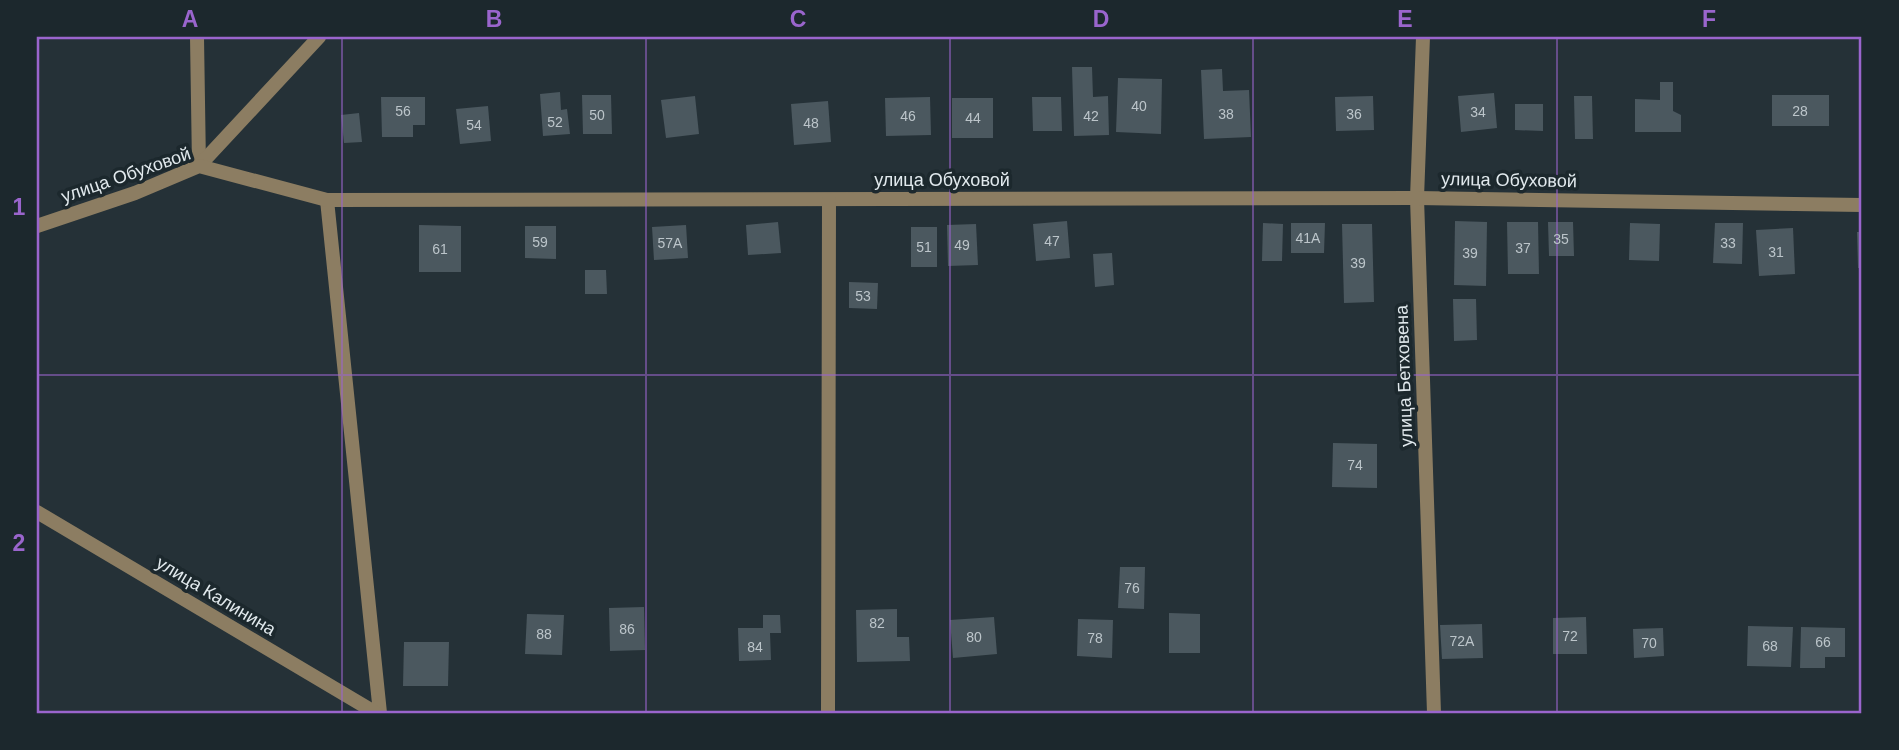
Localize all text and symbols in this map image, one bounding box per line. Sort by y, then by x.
text: A [182,6,198,32]
text: B [486,6,502,32]
text: C [790,6,806,32]
text: D [1093,6,1109,32]
text: E [1397,6,1413,32]
text: F [1702,6,1716,32]
house number: 40 [1131,98,1147,114]
house number: 56 [395,103,411,119]
house number: 28 [1792,103,1808,119]
house number: 34 [1470,104,1486,120]
house number: 38 [1218,106,1234,122]
house number: 36 [1346,106,1362,122]
house number: 50 [589,107,605,123]
house number: 46 [900,108,916,124]
house number: 42 [1083,108,1099,124]
house number: 44 [965,110,981,126]
house number: 52 [547,114,563,130]
house number: 48 [803,115,819,131]
house number: 54 [466,117,482,133]
street label: улица Обуховой [59,143,193,207]
street label: улица Обуховой [1441,169,1577,191]
street label: улица Обуховой [874,170,1010,190]
text: 1 [13,194,26,220]
house number: 41А [1296,230,1321,246]
house number: 35 [1553,231,1569,247]
house number: 47 [1044,233,1060,249]
house number: 59 [532,234,548,250]
house number: 57А [658,235,683,251]
house number: 33 [1720,235,1736,251]
house number: 49 [954,237,970,253]
house number: 51 [916,239,932,255]
house number: 37 [1515,240,1531,256]
house number: 61 [432,241,448,257]
house number: 31 [1768,244,1784,260]
house number: 39 [1462,245,1478,261]
house number: 39 [1350,255,1366,271]
house number: 53 [855,288,871,304]
street label: улица Бетховена [1391,304,1416,447]
house number: 74 [1347,457,1363,473]
text: 2 [13,530,25,556]
street label: улица Калинина [153,553,280,640]
house number: 76 [1124,580,1140,596]
house number: 82 [869,615,885,631]
house number: 86 [619,621,635,637]
house number: 88 [536,626,552,642]
house number: 72 [1562,628,1578,644]
house number: 80 [966,629,982,645]
house number: 78 [1087,630,1103,646]
house number: 72А [1450,633,1475,649]
house number: 66 [1815,634,1831,650]
house number: 70 [1641,635,1657,651]
house number: 68 [1762,638,1778,654]
house number: 84 [747,639,763,655]

